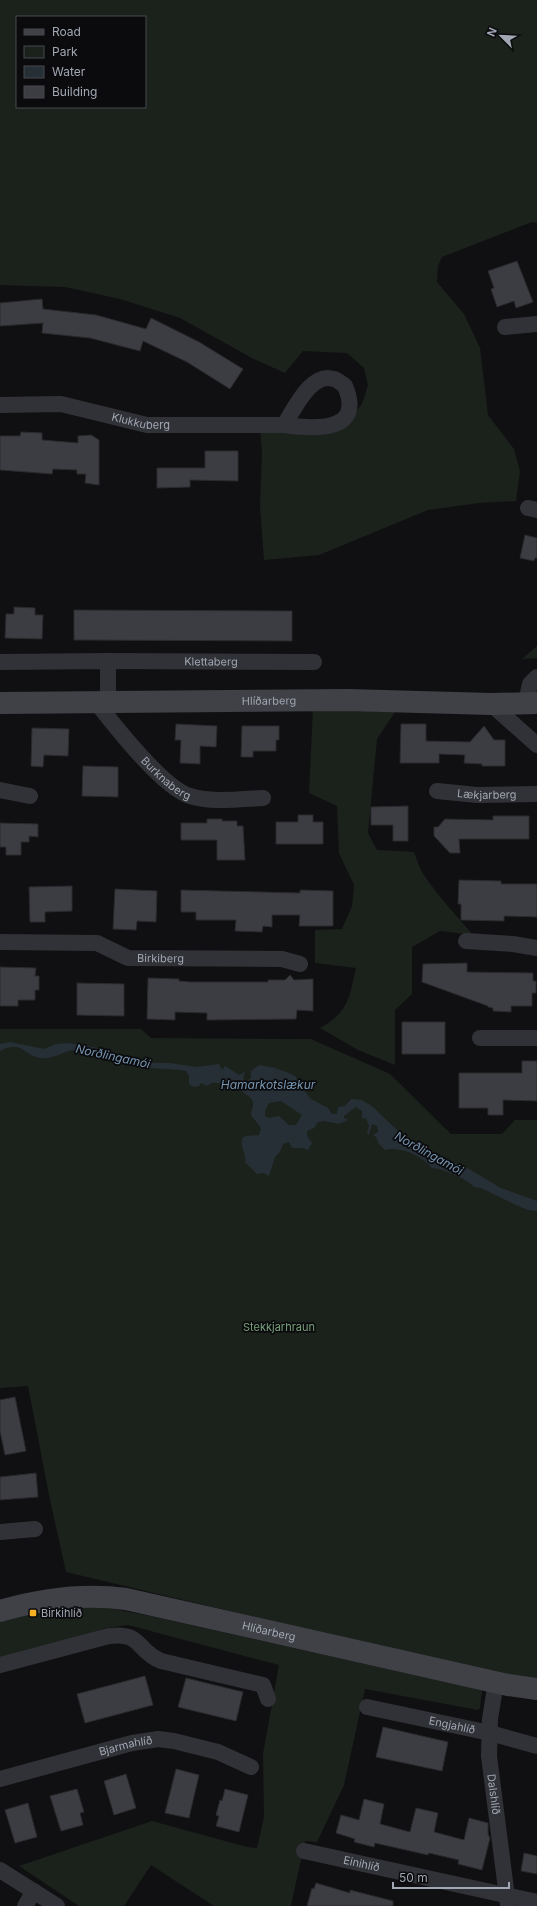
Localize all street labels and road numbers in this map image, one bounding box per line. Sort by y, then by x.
street label: Klukkuberg [110,410,170,432]
street label: Klettaberg [184,654,238,669]
street label: Hlíðarberg [242,693,296,708]
street label: Burknaberg [138,754,193,803]
street label: Lækjarberg [456,786,517,802]
street label: Birkiberg [137,951,184,965]
street label: Hlíðarberg [241,1618,297,1644]
street label: Engjahlíð [428,1713,477,1737]
street label: Bjarmahlíð [97,1733,153,1759]
street label: Dalshlíð [484,1773,503,1815]
street label: Einihlíð [342,1853,381,1874]

